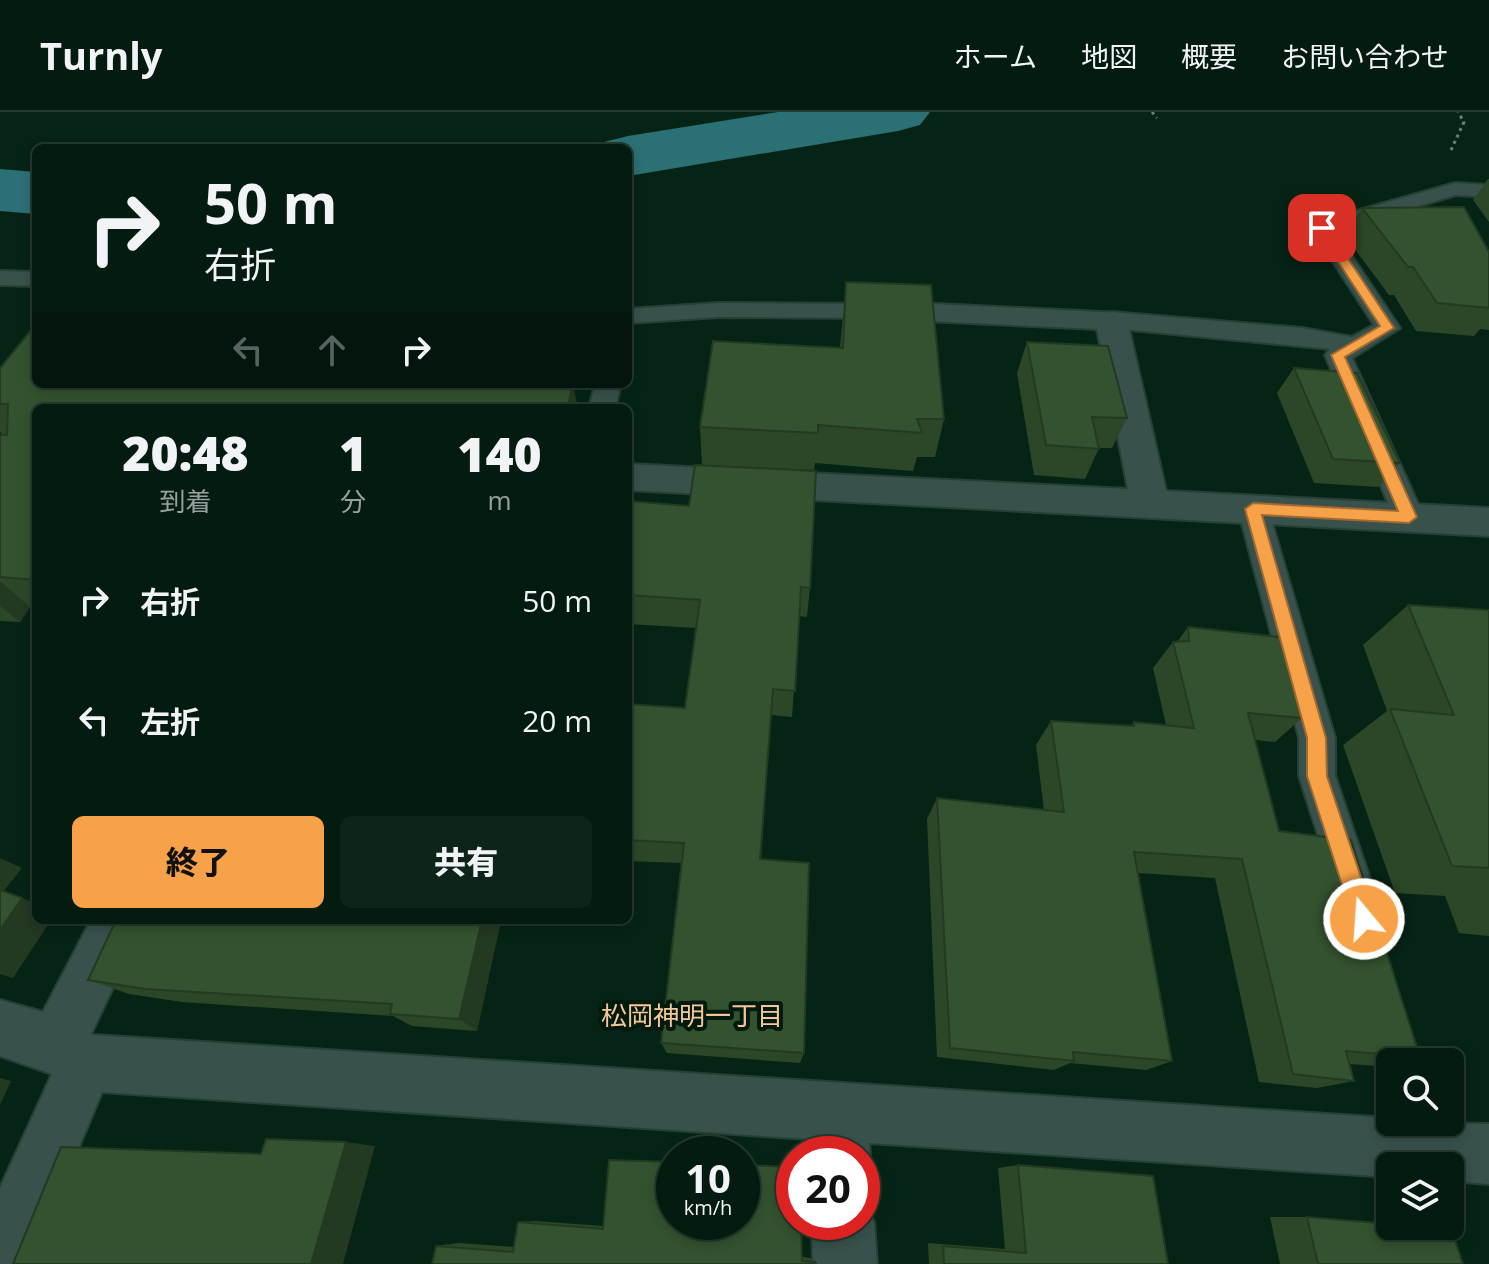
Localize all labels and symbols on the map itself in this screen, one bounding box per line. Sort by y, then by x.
pin [1288,194,1356,262]
position arrow [1322,877,1406,961]
district label: 松岡神明一丁目 [601,997,783,1033]
speed limit sign: 20 [776,1136,880,1240]

